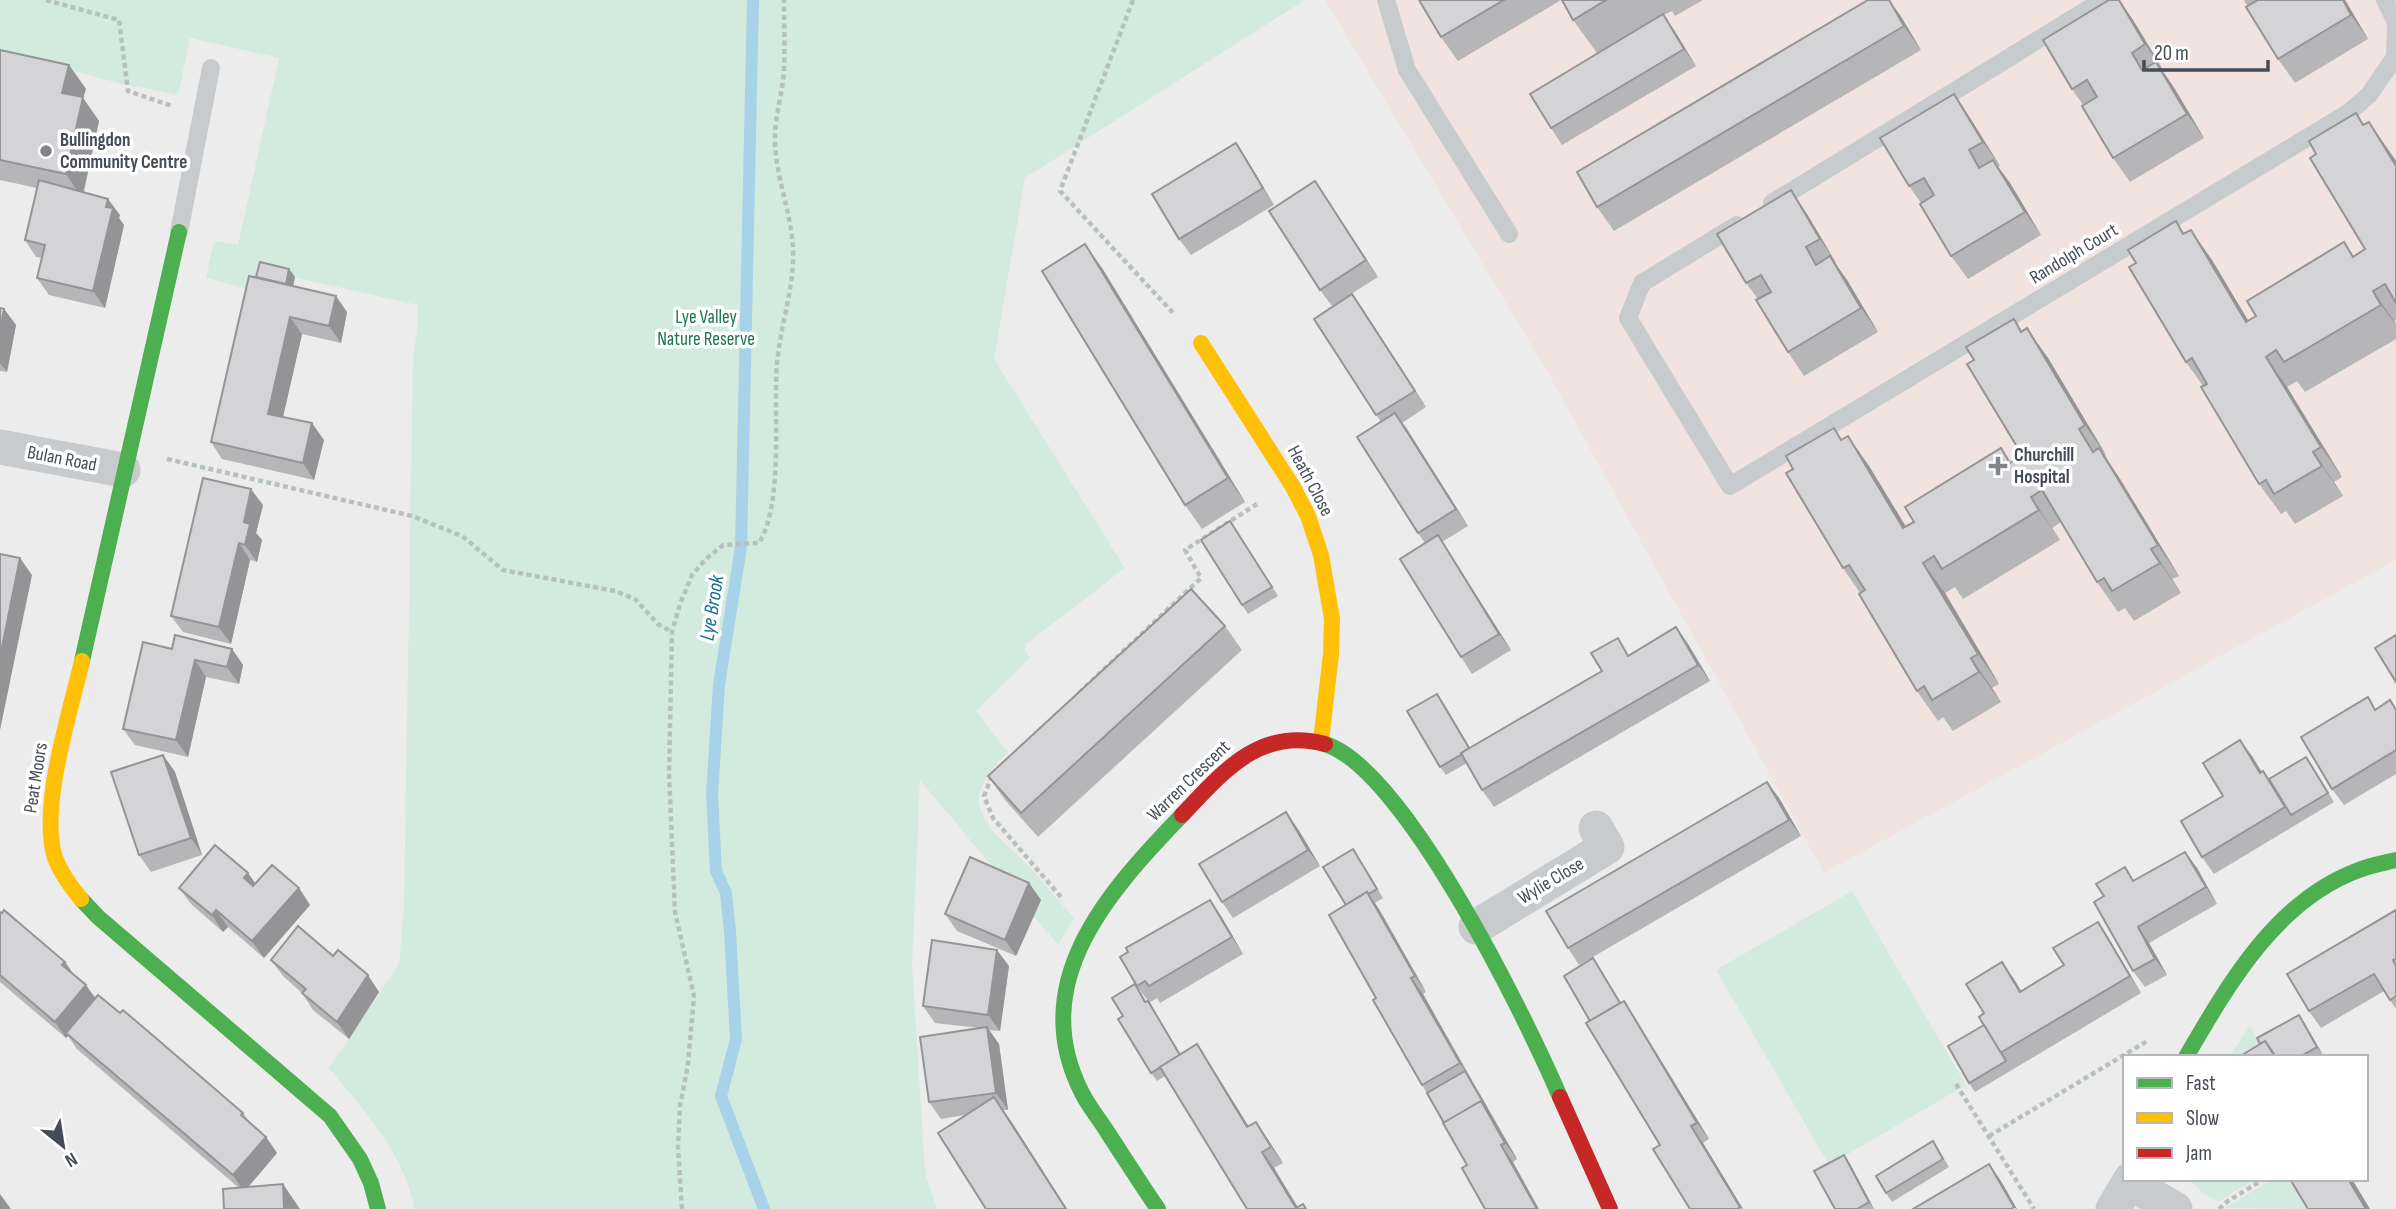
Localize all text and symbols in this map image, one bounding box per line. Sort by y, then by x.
scale bar [2144,28,2268,72]
text: 20 m [2154,41,2189,66]
place label: Bullingdon Community Centre [60,129,187,174]
marker: Bullingdon Community Centre [38,143,54,159]
street label: Randolph Court [2026,219,2122,289]
park label: Lye Valley Nature Reserve [657,306,755,351]
street label: Bulan Road [25,441,99,477]
street label: Heath Close [1282,442,1338,520]
place label: Churchill Hospital [2014,444,2074,489]
marker: Churchill Hospital [1988,456,2008,476]
water label: Lye Brook [694,572,730,643]
street label: Warren Crescent [1143,736,1235,826]
street label: Peat Moors [19,741,53,815]
street label: Wylie Close [1514,852,1588,910]
legend [2123,1055,2368,1181]
text: Fast [2186,1071,2216,1096]
text: Slow [2186,1106,2220,1131]
north arrow [28,1111,98,1181]
text: Jam [2185,1141,2212,1166]
text: N [61,1147,81,1172]

